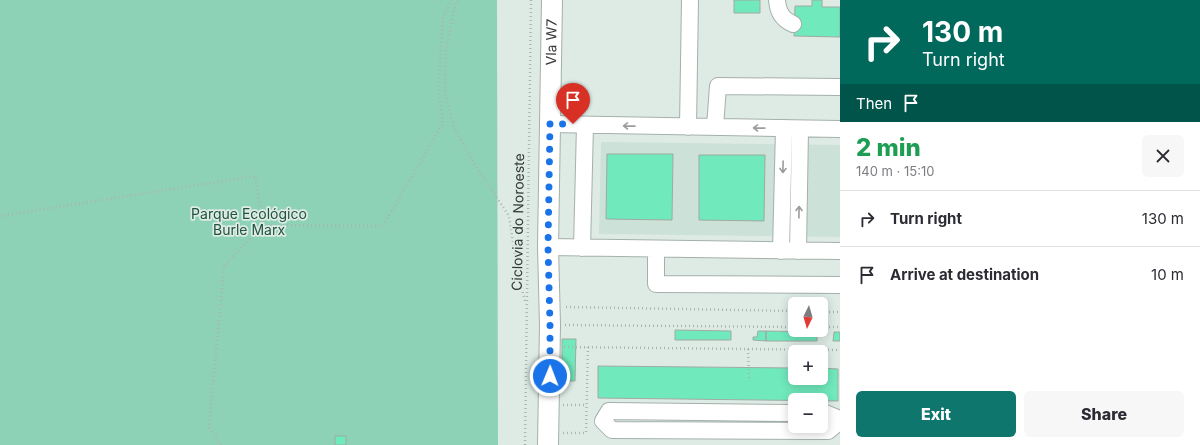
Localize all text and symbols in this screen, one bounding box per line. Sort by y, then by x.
text: 130 m [922,15,1003,49]
icon: right [856,16,908,68]
street label: Vla W7 [542,19,560,66]
text: Turn right [922,49,1005,70]
pin [556,83,590,124]
icon: arrive [562,89,584,111]
icon: arrive [900,92,922,114]
text: Then [856,94,892,113]
one-way arrow [623,122,636,129]
one-way arrow [753,124,766,132]
text: 2 min [856,133,921,162]
button: close [1142,135,1184,177]
street label: Ciclovia do Noroeste [508,153,527,291]
one-way arrow [779,160,787,173]
text: 140 m · 15:10 [856,163,934,179]
park label: Parque Ecológico Burle Marx [191,205,307,238]
one-way arrow [795,206,803,219]
icon: right [856,208,878,230]
text: Turn right [890,209,962,228]
text: 130 m [1142,209,1184,228]
icon: arrive [856,264,878,286]
text: Arrive at destination [890,265,1039,284]
text: 10 m [1151,265,1184,284]
north arrow [788,297,828,337]
map controls [788,297,828,433]
button: + [788,345,828,385]
position arrow [529,355,571,397]
button: Exit [856,391,1016,437]
button: Share [1024,391,1184,437]
button: − [788,393,828,433]

